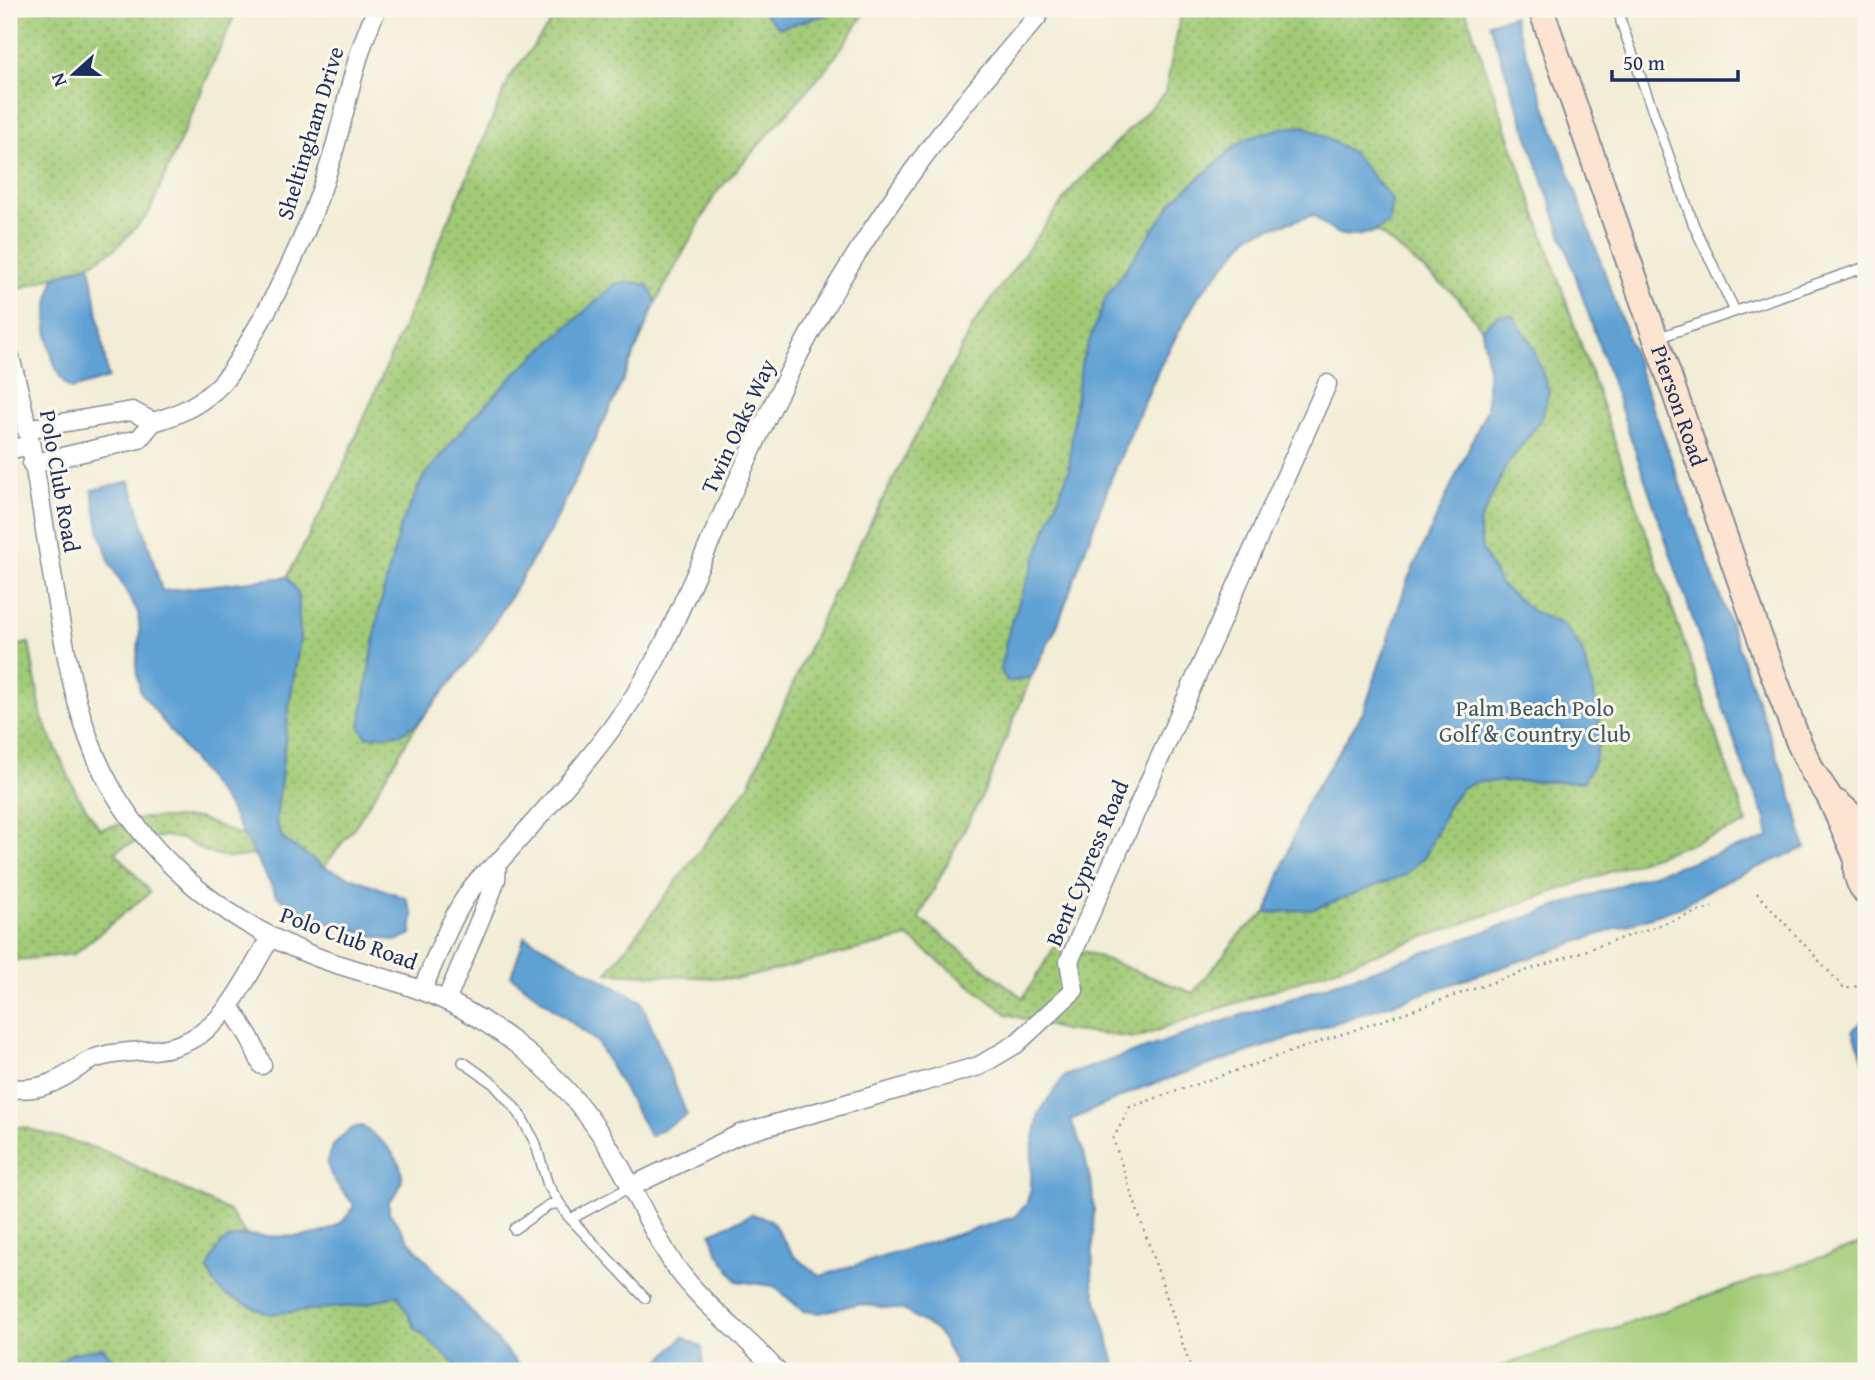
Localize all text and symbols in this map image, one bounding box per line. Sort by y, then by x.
north arrow [38,38,108,108]
scale bar [1612,38,1738,82]
street label: Sheltingham Drive [267,42,352,224]
text: 50 m [1623,47,1665,78]
text: N [43,69,73,91]
street label: Pierson Road [1643,340,1716,471]
street label: Twin Oaks Way [692,352,783,499]
street label: Polo Club Road [32,407,89,555]
park label: Palm Beach Polo Golf & Country Club [1439,691,1631,750]
street label: Bent Cypress Road [1037,774,1137,951]
street label: Polo Club Road [276,897,423,978]

